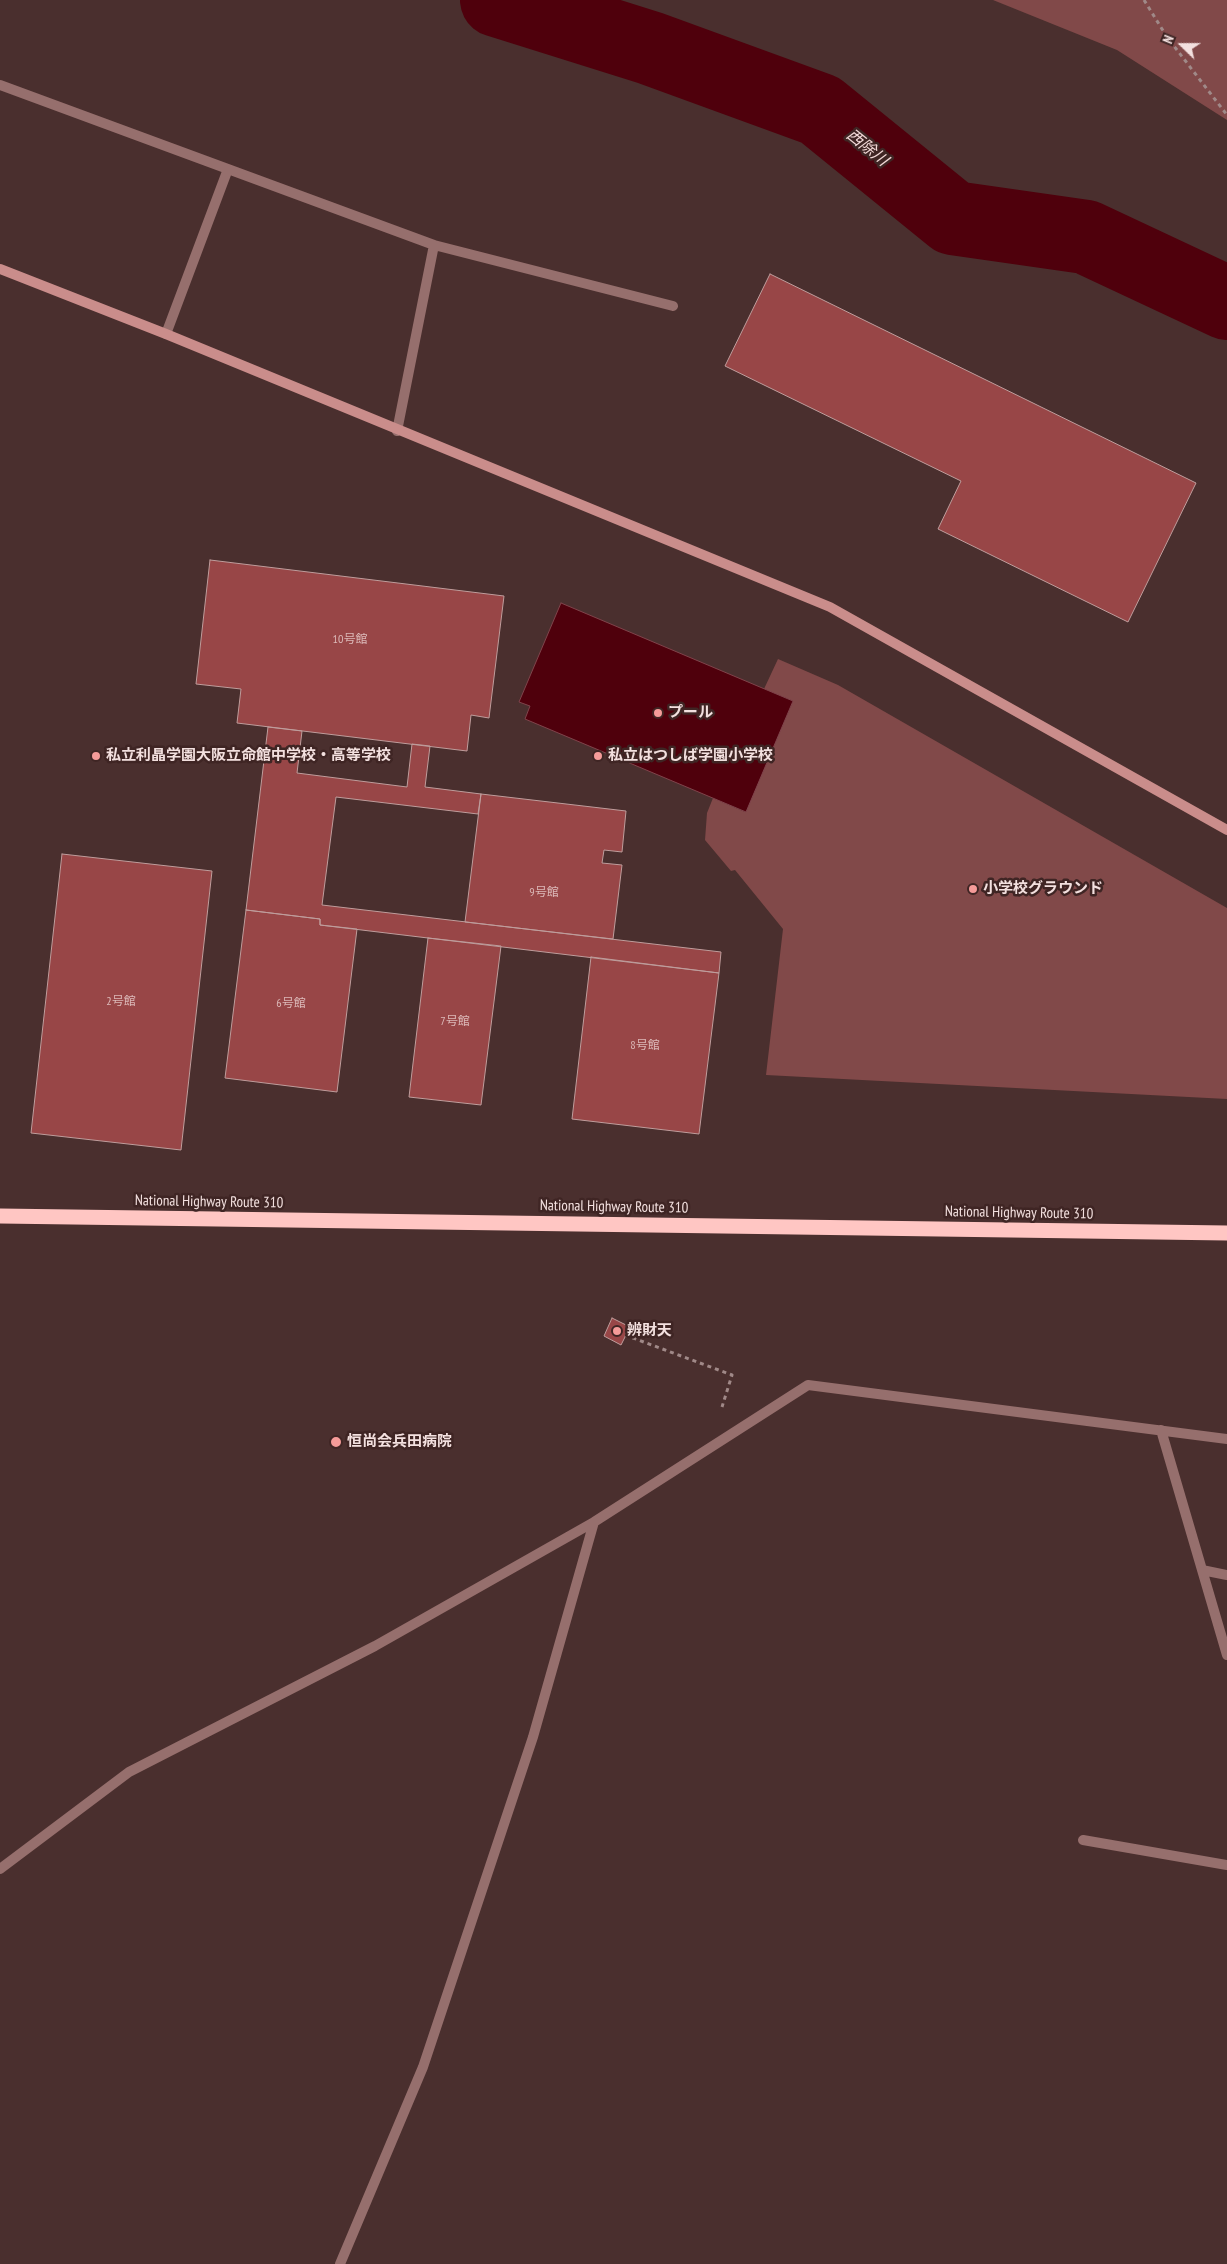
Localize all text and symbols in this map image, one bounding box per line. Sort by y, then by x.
north arrow [1157,20,1207,70]
text: N [1158,33,1178,46]
water label: 西除川 [842,125,892,171]
house number: 10号館 [333,633,367,647]
place label: プール [668,704,713,722]
marker: プール [652,707,664,719]
place label: 私立利晶学園大阪立命館中学校・高等学校 [106,747,391,765]
place label: 私立はつしば学園小学校 [608,747,773,765]
marker: 私立利晶学園大阪立命館中学校・高等学校 [90,750,102,762]
marker: 私立はつしば学園小学校 [592,750,604,762]
place label: 小学校グラウンド [983,880,1103,898]
marker: 小学校グラウンド [967,883,979,895]
house number: 9号館 [529,886,559,900]
house number: 2号館 [106,995,136,1009]
house number: 6号館 [276,997,306,1011]
house number: 7号館 [440,1015,470,1029]
house number: 8号館 [630,1039,660,1053]
street label: National Highway Route 310 [135,1192,283,1212]
street label: National Highway Route 310 [540,1197,688,1217]
street label: National Highway Route 310 [945,1203,1093,1223]
place label: 辨財天 [627,1322,672,1340]
marker: 辨財天 [611,1325,623,1337]
place label: 恒尚会兵田病院 [347,1433,452,1451]
marker: 恒尚会兵田病院 [329,1435,343,1449]

